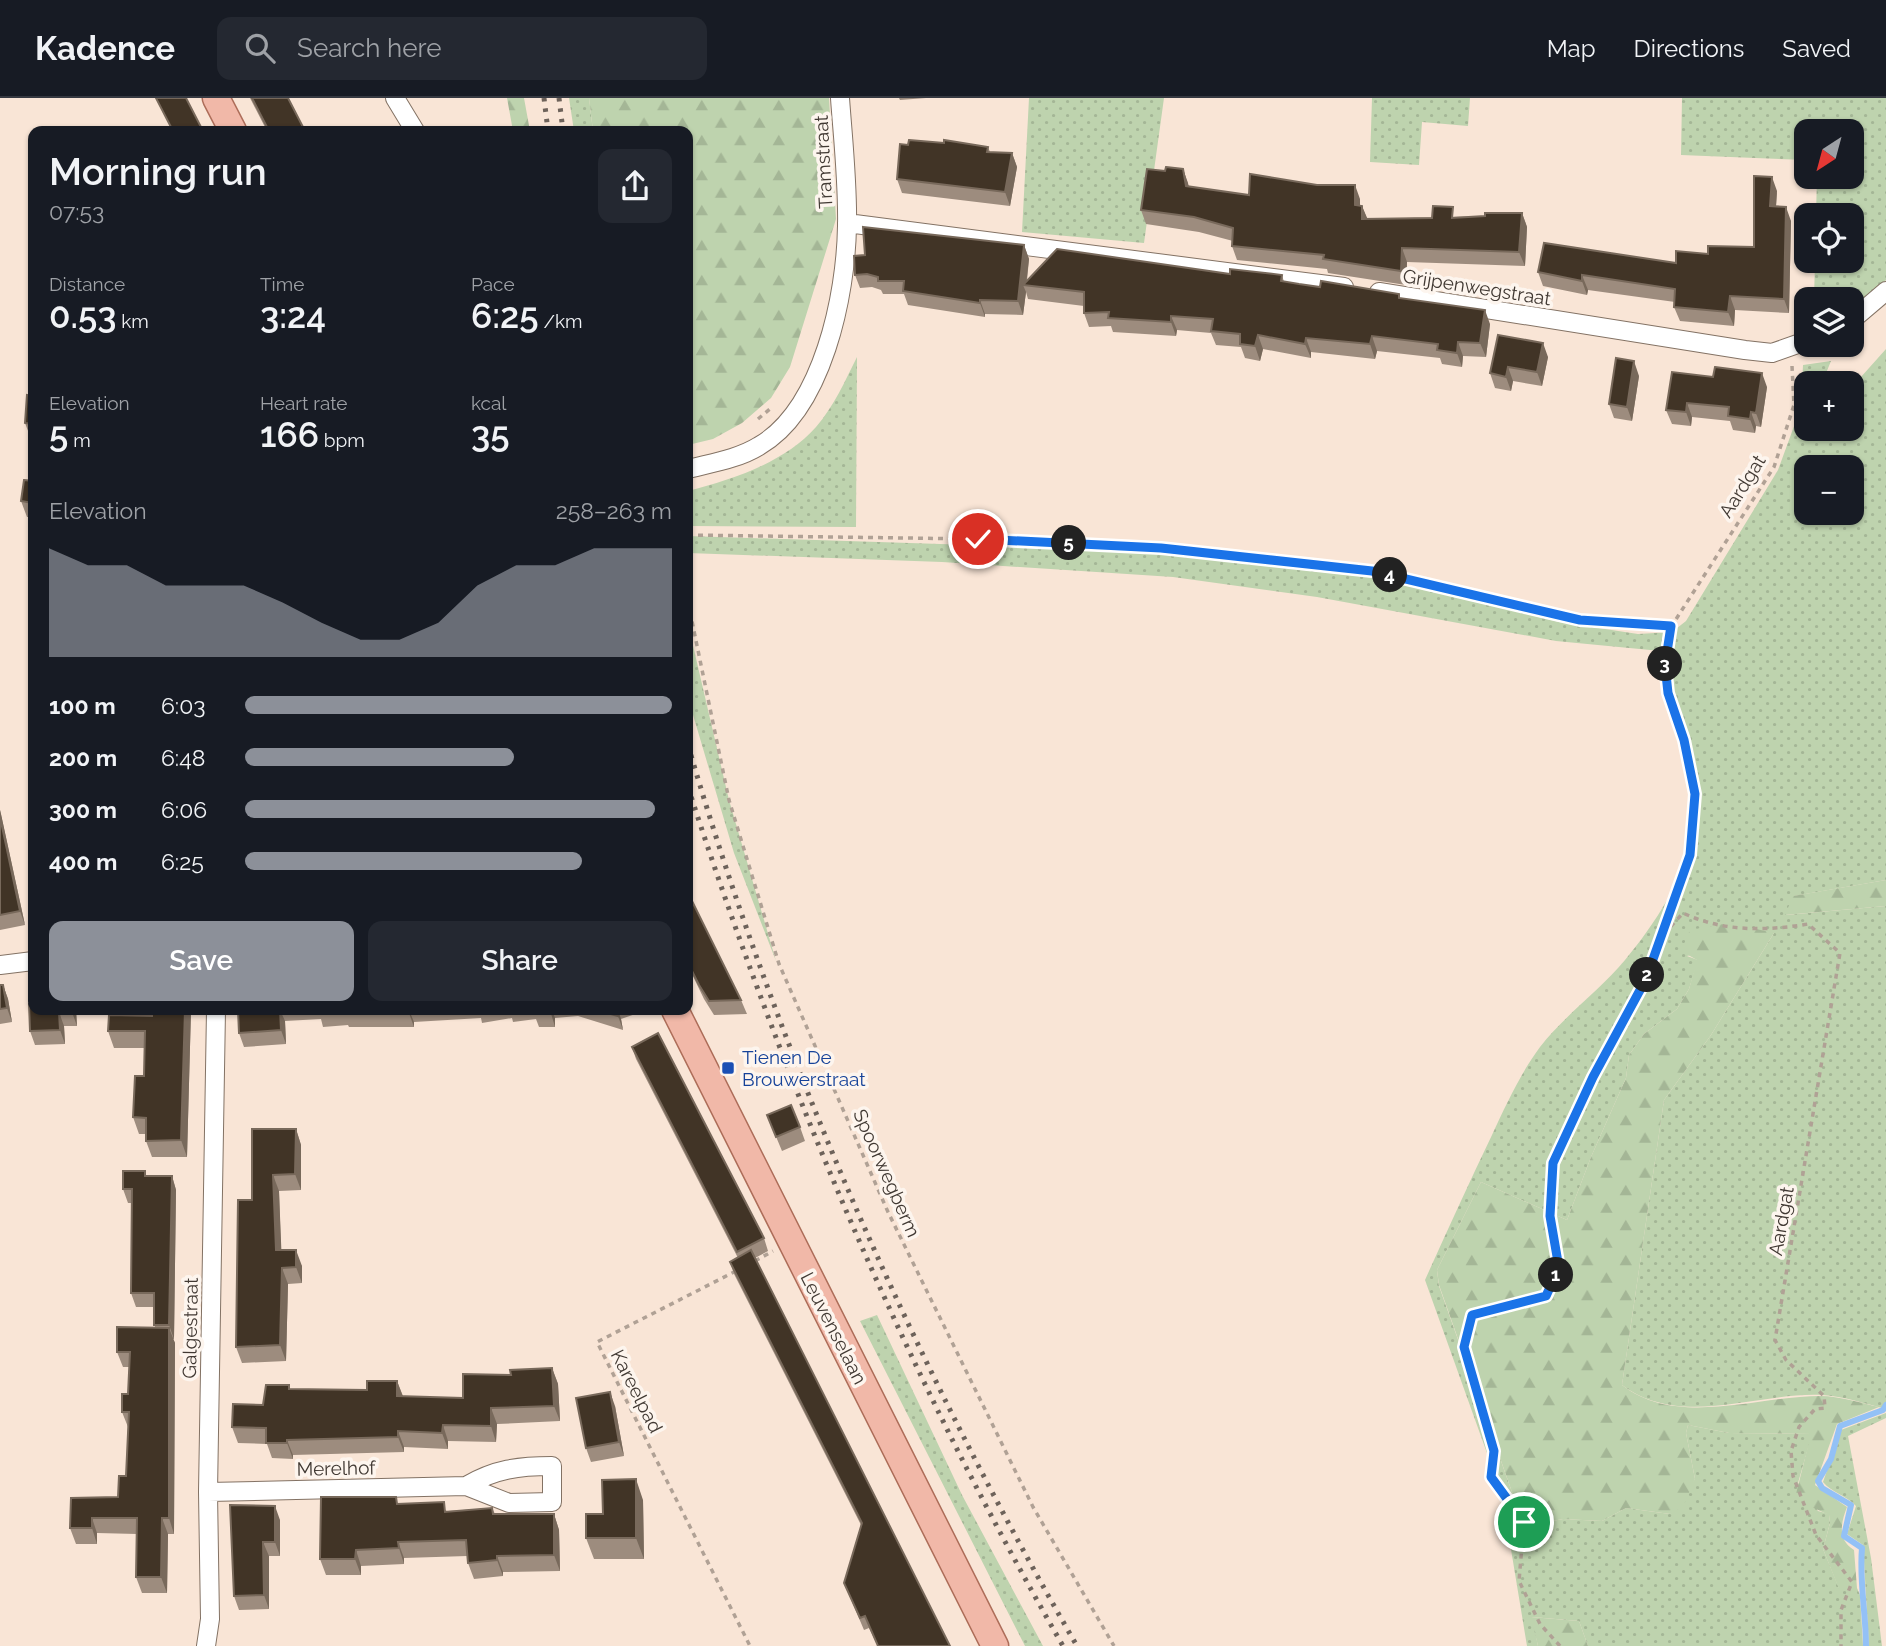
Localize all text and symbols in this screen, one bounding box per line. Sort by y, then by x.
search box [217,17,707,80]
text: Kadence [35,29,175,68]
icon: search [241,29,279,67]
text: Search here [297,33,441,63]
text: Map [1547,34,1596,63]
text: Directions [1634,34,1744,63]
text: Saved [1782,34,1851,63]
street label: Tramstraat [810,114,836,209]
north arrow [1794,119,1864,189]
map controls [1794,119,1864,525]
text: Morning run [49,149,267,194]
button: share [598,149,672,223]
text: 07:53 [49,198,104,225]
button: locate [1794,203,1864,273]
street label: Grijpenwegstraat [1401,264,1553,310]
text: Distance [49,273,125,295]
text: Time [260,273,304,295]
text: Pace [471,273,515,295]
button: layers [1794,287,1864,357]
text: 0.53 [49,295,116,336]
text: 3:24 [260,295,326,336]
text: 6:25 [471,295,539,336]
text: km [116,310,149,332]
text: /km [539,310,582,332]
button: + [1794,371,1864,441]
text: Elevation [49,392,130,414]
text: Heart rate [260,392,348,414]
text: kcal [471,392,507,414]
text: 5 [49,414,68,455]
text: 166 [260,414,319,455]
text: 35 [471,414,510,455]
text: m [68,429,91,451]
text: bpm [319,429,365,451]
street label: Aardgat [1714,450,1770,521]
button: − [1794,455,1864,525]
text: Elevation [49,497,147,524]
text: 258–263 m [556,497,672,524]
pin [948,509,1008,569]
icon: check [959,520,997,558]
pin: 5 [1052,526,1086,560]
text: 5 [1063,531,1074,553]
pin: 4 [1372,558,1408,592]
text: 4 [1384,563,1395,585]
pin: 3 [1648,646,1682,682]
text: 3 [1659,652,1670,674]
text: 100 m [49,692,116,719]
text: 6:03 [161,692,206,719]
text: 200 m [49,744,117,771]
text: 6:48 [161,744,205,771]
text: 300 m [49,796,117,823]
text: 6:06 [161,796,207,823]
text: 400 m [49,848,117,875]
text: 6:25 [161,848,204,875]
button: Save [49,921,354,1001]
button: Share [368,921,672,1001]
pin: 2 [1630,958,1664,992]
text: 2 [1641,963,1652,985]
place label: Tienen De Brouwerstraat [742,1046,866,1090]
marker: Tienen De Brouwerstraat [720,1060,736,1076]
street label: Spoorwegberm [849,1106,925,1240]
street label: Aardgat [1764,1184,1798,1257]
pin: 1 [1538,1258,1574,1292]
text: 1 [1551,1263,1560,1285]
street label: Leuvenselaan [796,1268,872,1388]
street label: Galgestraat [178,1277,202,1379]
street label: Kareelpad [607,1346,667,1436]
street label: Merelhof [296,1456,376,1480]
pin [1494,1492,1554,1552]
icon: arrive [1505,1503,1543,1541]

